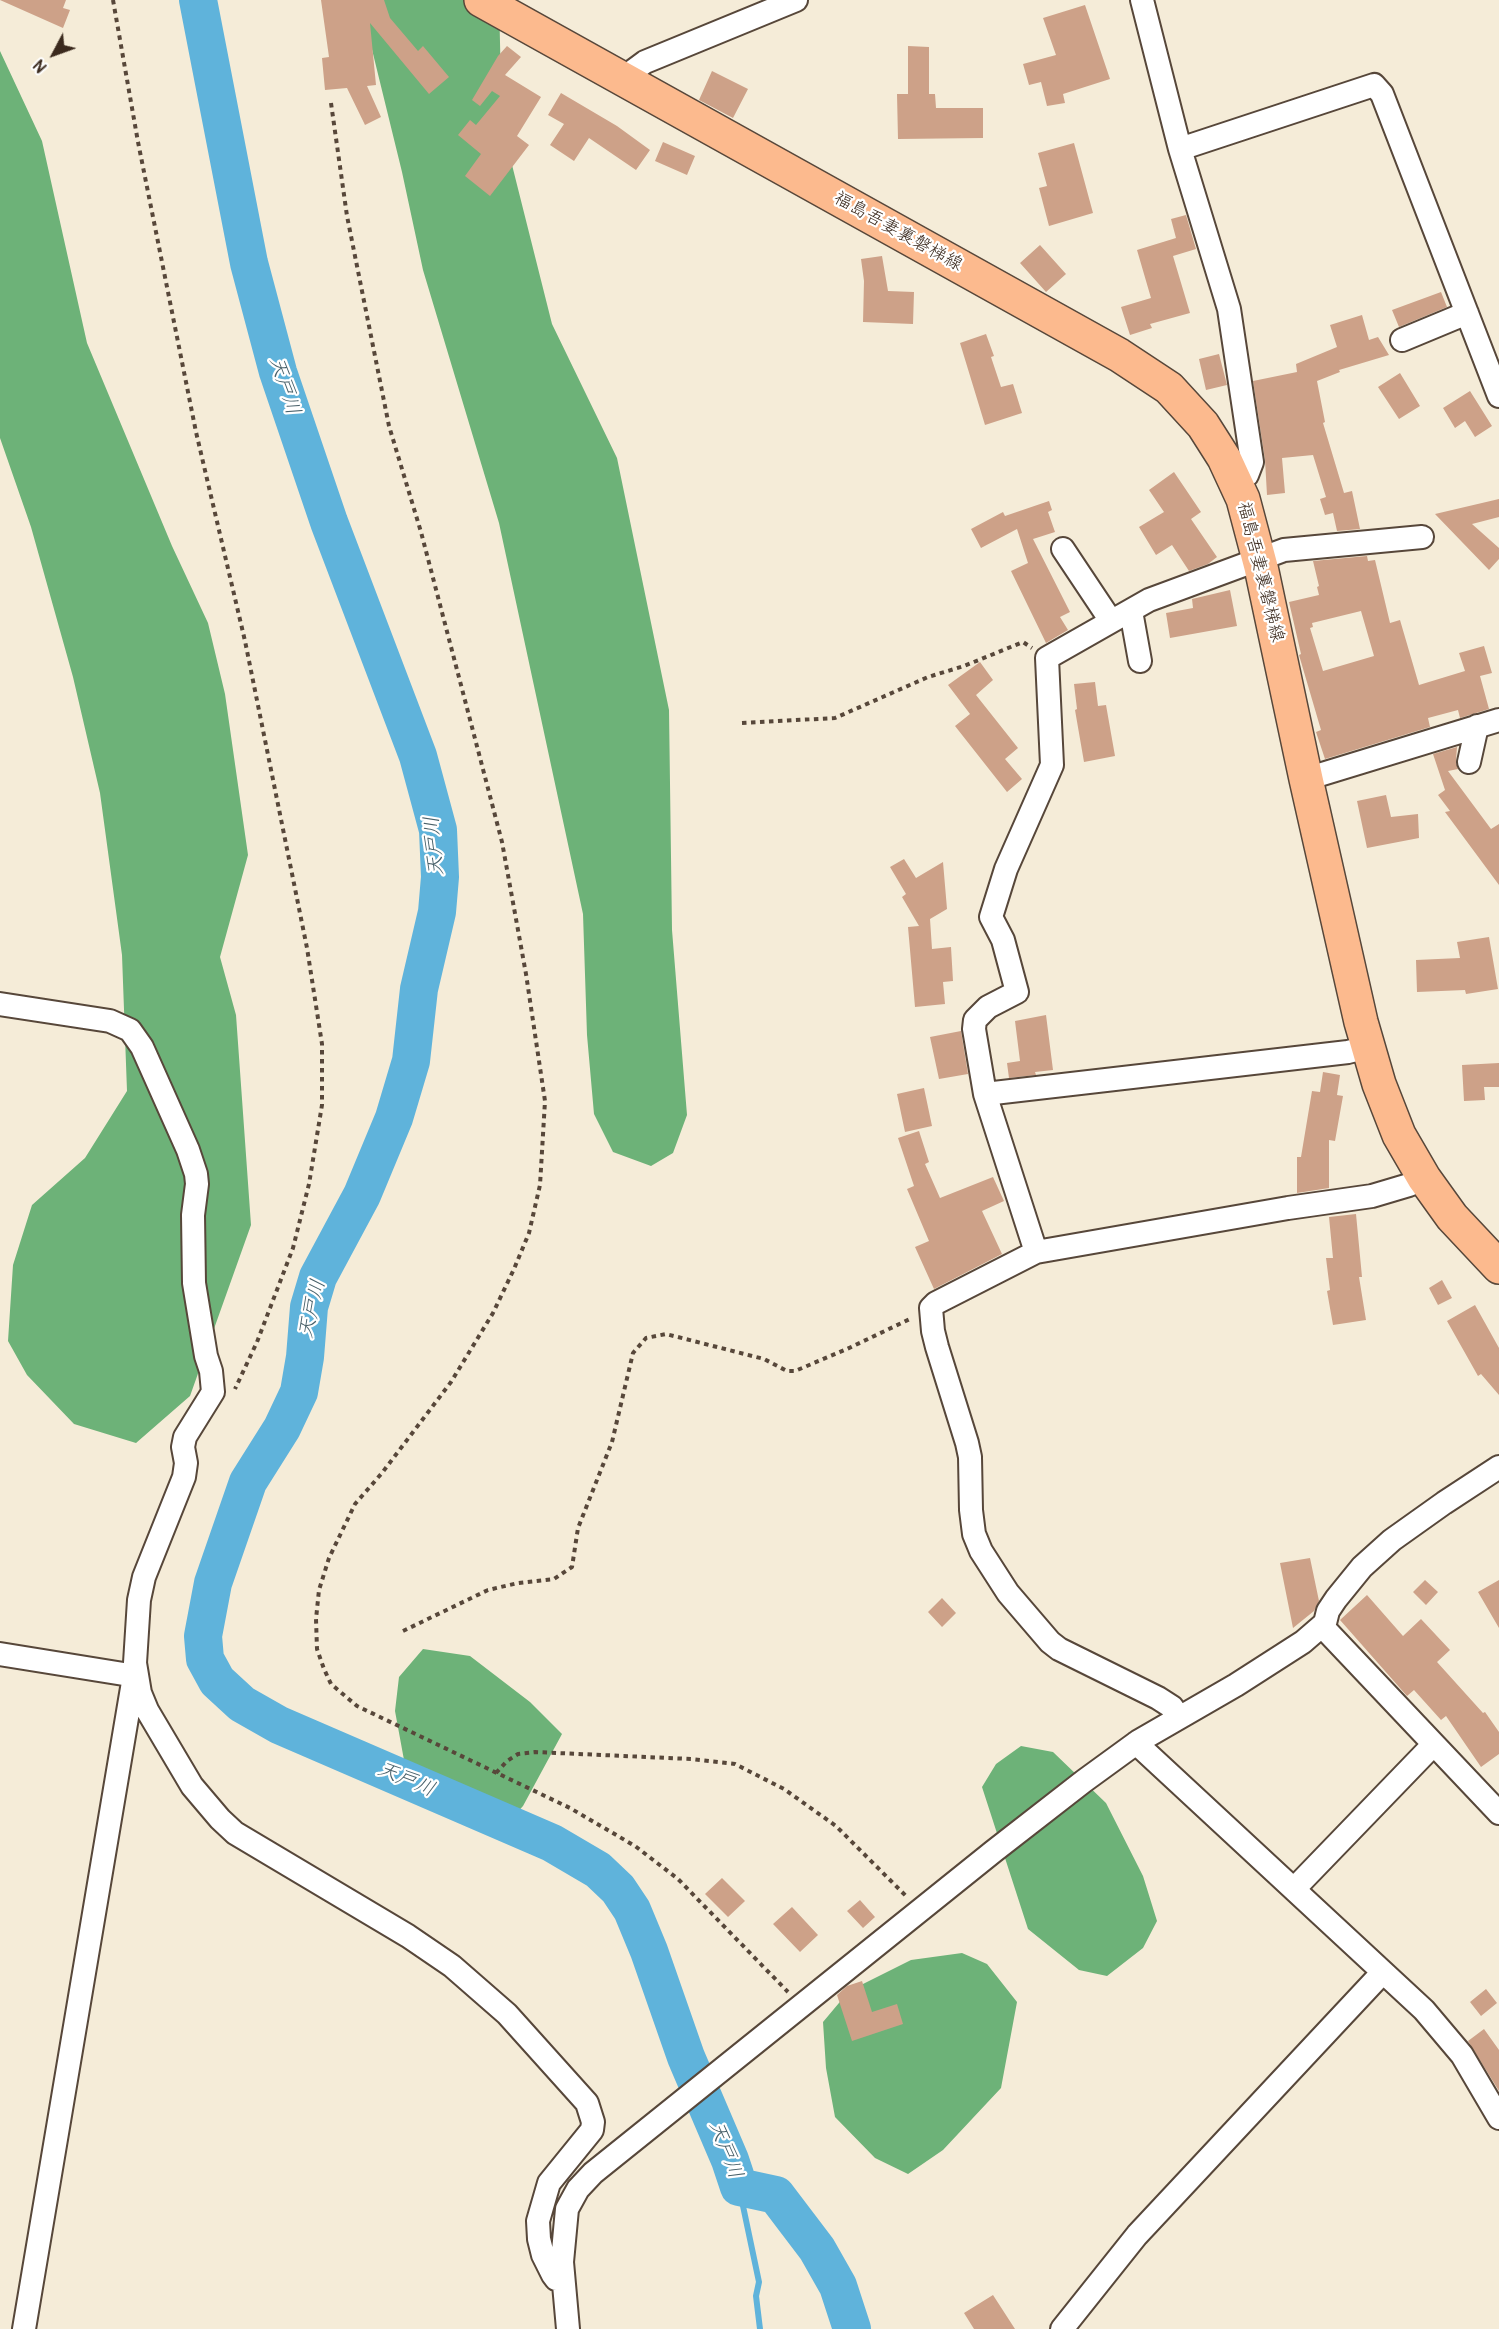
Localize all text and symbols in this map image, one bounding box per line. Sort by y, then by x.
north arrow [24,24,84,84]
text: N [29,55,52,76]
street label: 福島吾妻裏磐梯線 [830,188,966,276]
water label: 天戸川 [263,354,305,418]
street label: 福島吾妻裏磐梯線 [1232,500,1288,644]
water label: 天戸川 [420,815,450,877]
water label: 天戸川 [295,1277,331,1341]
water label: 天戸川 [374,1757,438,1803]
water label: 天戸川 [703,2118,747,2182]

